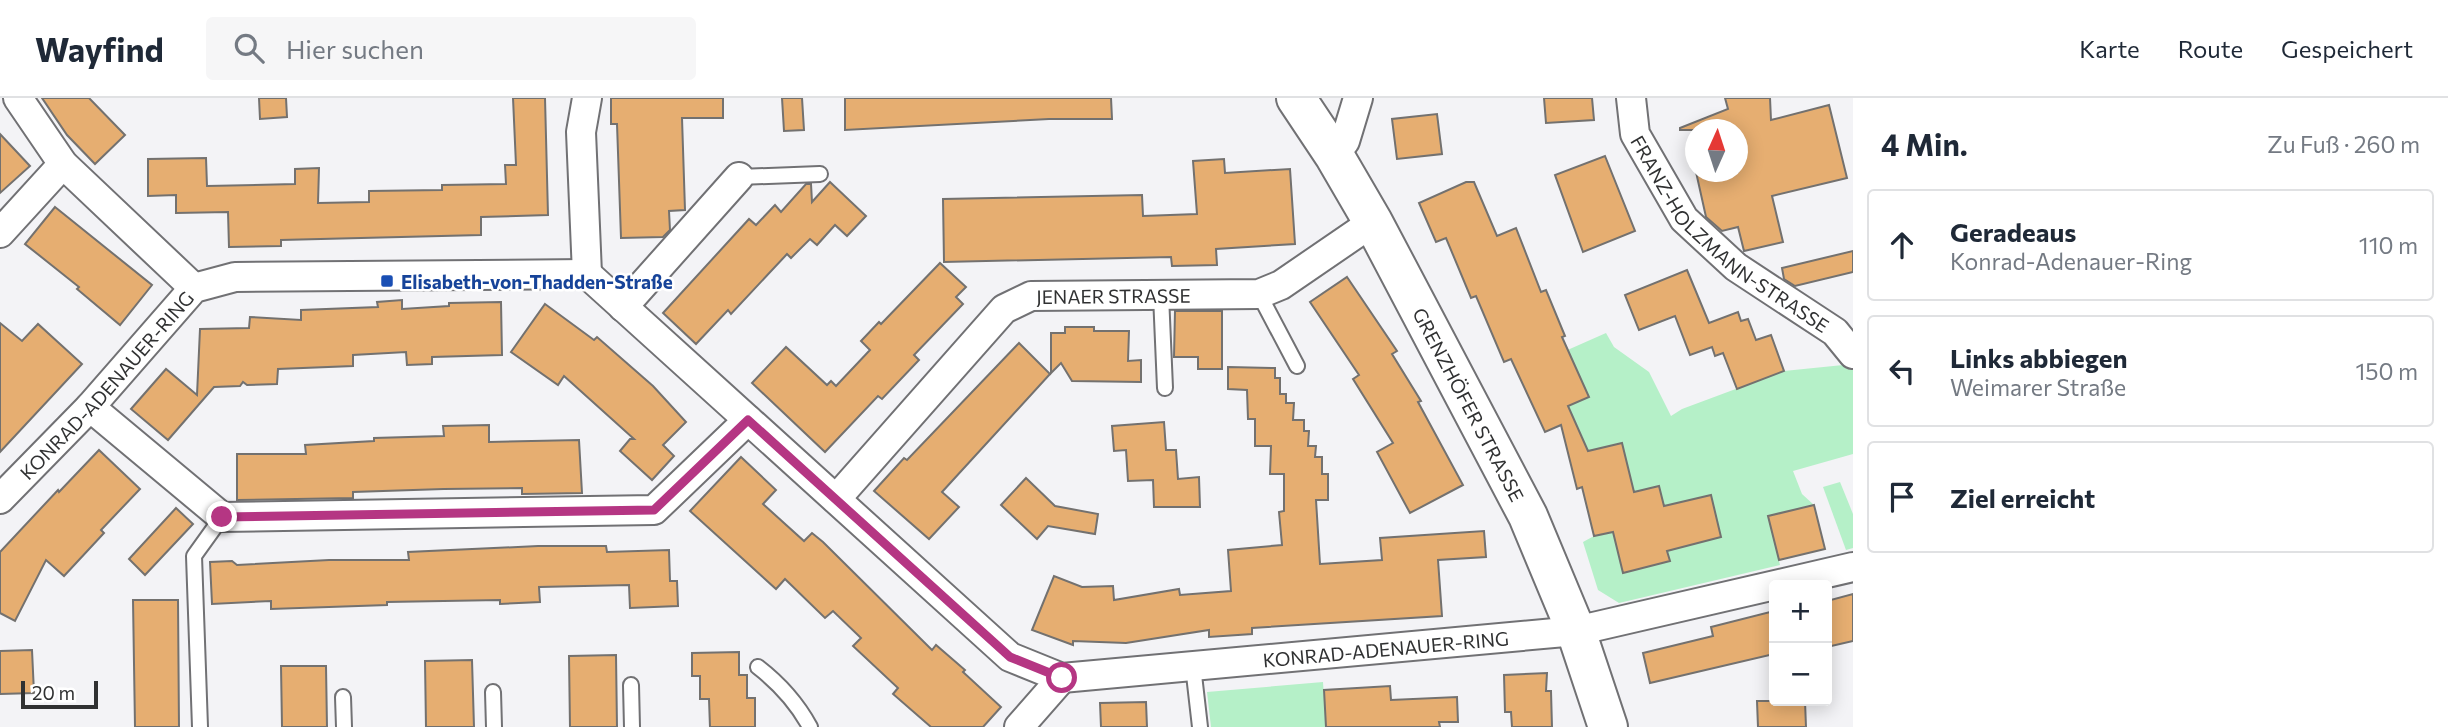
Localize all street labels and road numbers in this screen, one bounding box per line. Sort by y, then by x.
street label: FRANZ-HOLZMANN-STRASSE [1627,131,1834,337]
street label: JENAER STRASSE [1036,283,1191,307]
street label: KONRAD-ADENAUER-RING [15,286,198,484]
street label: GRENZHÖFER STRASSE [1409,303,1530,505]
street label: KONRAD-ADENAUER-RING [1262,626,1510,671]

